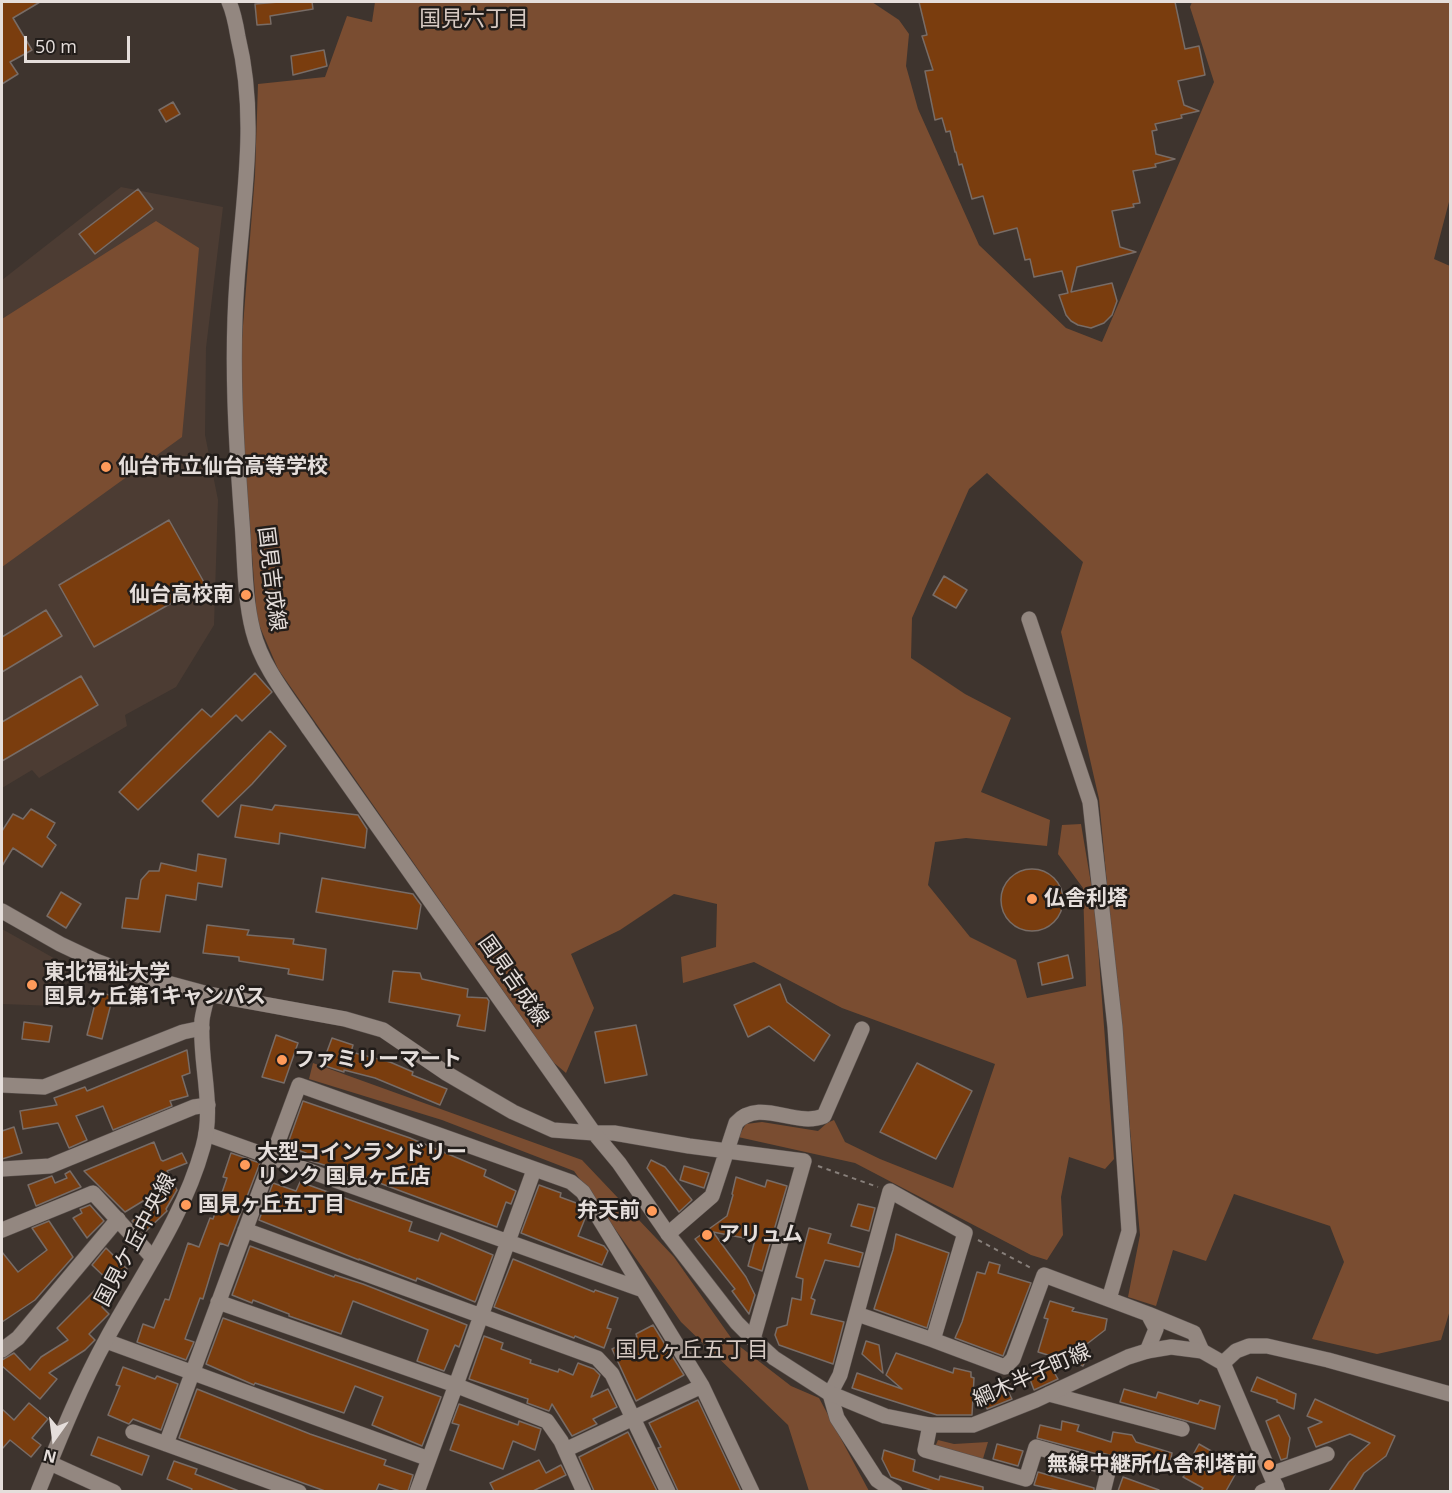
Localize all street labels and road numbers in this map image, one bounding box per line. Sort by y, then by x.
street label: 国見吉成線 [252,525,290,633]
street label: 国見吉成線 [473,931,553,1031]
street label: 国見ケ丘中央線 [90,1169,182,1311]
street label: 綱木半子町線 [969,1339,1095,1413]

